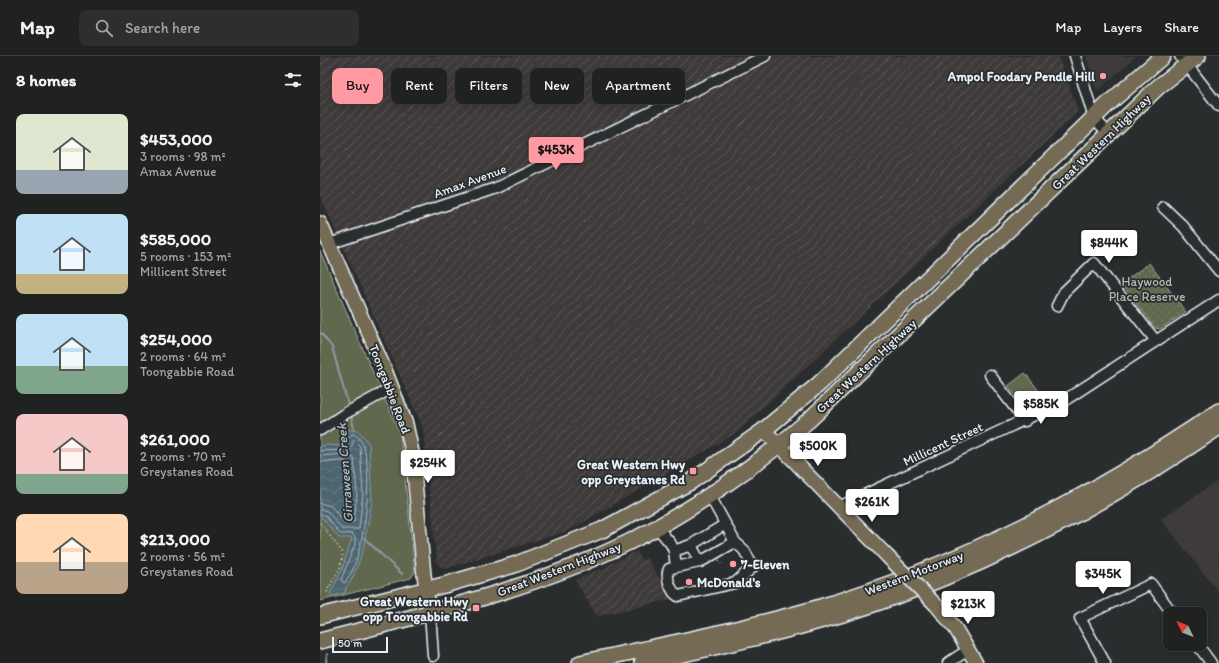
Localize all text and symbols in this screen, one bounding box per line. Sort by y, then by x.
search box [79,10,359,46]
text: Map [20,16,55,39]
icon: search [93,17,115,39]
text: Search here [125,19,200,37]
text: Map [1056,19,1081,36]
text: Layers [1103,19,1142,36]
text: Share [1164,19,1199,36]
chip: Buy [332,68,383,104]
chip: Rent [391,68,447,104]
chip: Filters [455,68,522,104]
chip: New [530,68,584,104]
chip: Apartment [592,68,685,104]
icon: filters [282,69,304,91]
place label: Ampol Foodary Pendle Hill [947,69,1095,85]
text: 8 homes [16,70,76,90]
marker: Ampol Foodary Pendle Hill [1098,71,1108,81]
street label: Great Western Highway [1049,91,1153,193]
text: $453,000 [140,129,212,149]
icon: home [48,130,96,178]
pin: $453K [528,137,584,171]
text: $453K [538,142,574,157]
text: 3 rooms · 98 m² [140,149,226,164]
street label: Amax Avenue [432,161,508,201]
text: Amax Avenue [140,164,216,179]
text: $585,000 [140,229,211,249]
icon: home [48,230,96,278]
pin: $844K [1081,230,1137,264]
text: $844K [1090,235,1128,250]
text: 5 rooms · 153 m² [140,249,231,264]
text: Millicent Street [140,264,226,279]
park label: Haywood Place Reserve [1109,274,1185,304]
street label: Great Western Highway [813,316,919,416]
text: $254,000 [140,329,212,349]
icon: home [48,330,96,378]
street label: Toongabbie Road [366,342,414,436]
text: 2 rooms · 64 m² [140,349,226,364]
text: Toongabbie Road [140,364,234,379]
pin: $585K [1013,391,1069,425]
text: $585K [1023,396,1059,411]
street label: Millicent Street [901,419,985,469]
water label: Girraween Creek [333,422,357,523]
text: $261,000 [140,429,210,449]
icon: home [48,430,96,478]
pin: $500K [790,433,846,467]
text: $500K [799,438,837,453]
text: 2 rooms · 70 m² [140,449,226,464]
pin: $254K [400,450,456,484]
text: $254K [410,455,446,470]
place label: Great Western Hwy opp Greystanes Rd [577,457,686,488]
text: Greystanes Road [140,464,234,479]
marker: Great Western Hwy opp Greystanes Rd [688,466,698,476]
pin: $261K [844,489,900,523]
text: $261K [855,494,889,509]
text: $213,000 [140,529,210,549]
icon: home [48,530,96,578]
street label: Great Western Highway [495,538,623,600]
street label: Western Motorway [863,547,965,599]
text: 2 rooms · 56 m² [140,549,225,564]
place label: 7-Eleven [740,557,790,572]
marker: 7-Eleven [728,559,738,569]
pin: $345K [1075,561,1131,595]
text: Greystanes Road [140,564,234,579]
text: $345K [1085,566,1121,581]
place label: McDonald's [697,575,761,590]
marker: McDonald's [684,577,694,587]
pin: $213K [940,591,996,625]
place label: Great Western Hwy opp Toongabbie Rd [360,594,469,625]
text: $213K [951,596,985,611]
marker: Great Western Hwy opp Toongabbie Rd [471,603,481,613]
north arrow [1163,607,1207,651]
map controls [1163,607,1207,651]
scale bar [332,635,388,654]
text: 50 m [338,637,362,650]

